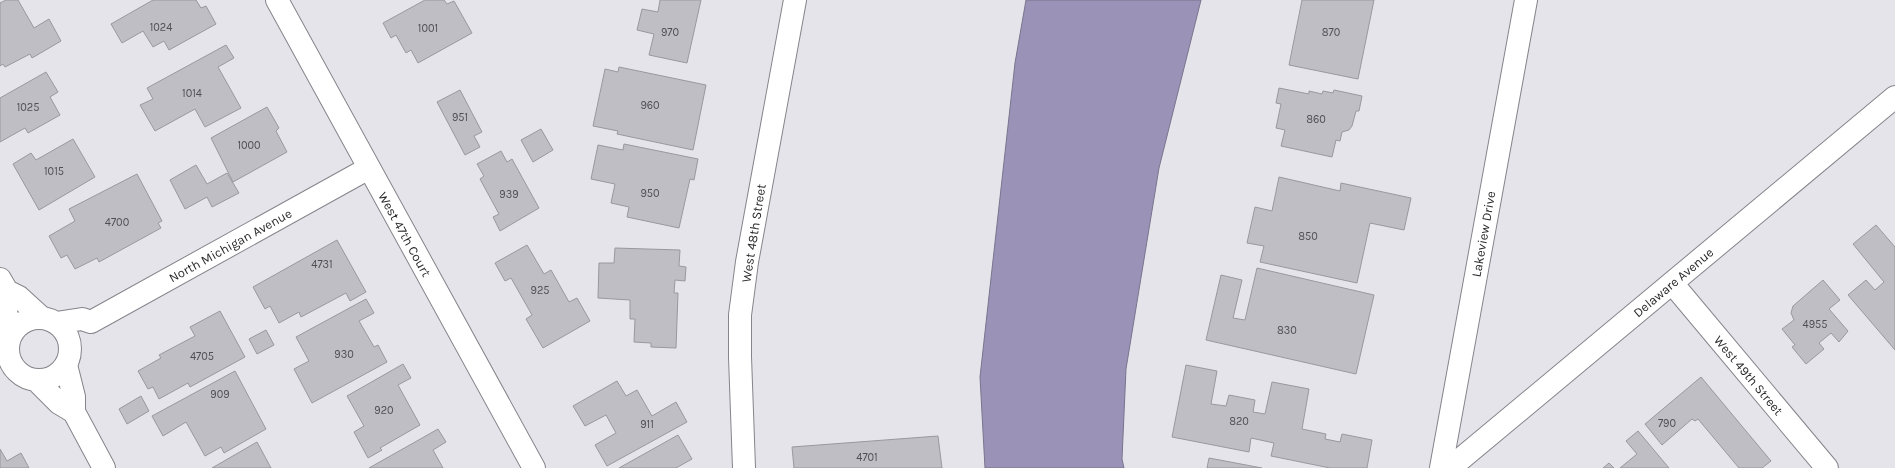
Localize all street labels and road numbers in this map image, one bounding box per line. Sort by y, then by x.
street label: West 48th Street [738,183,769,283]
street label: West 47th Court [375,189,434,279]
street label: Lakeview Drive [1469,190,1499,278]
street label: North Michigan Avenue [166,205,295,285]
street label: Delaware Avenue [1630,244,1717,320]
street label: West 49th Street [1711,333,1786,418]

